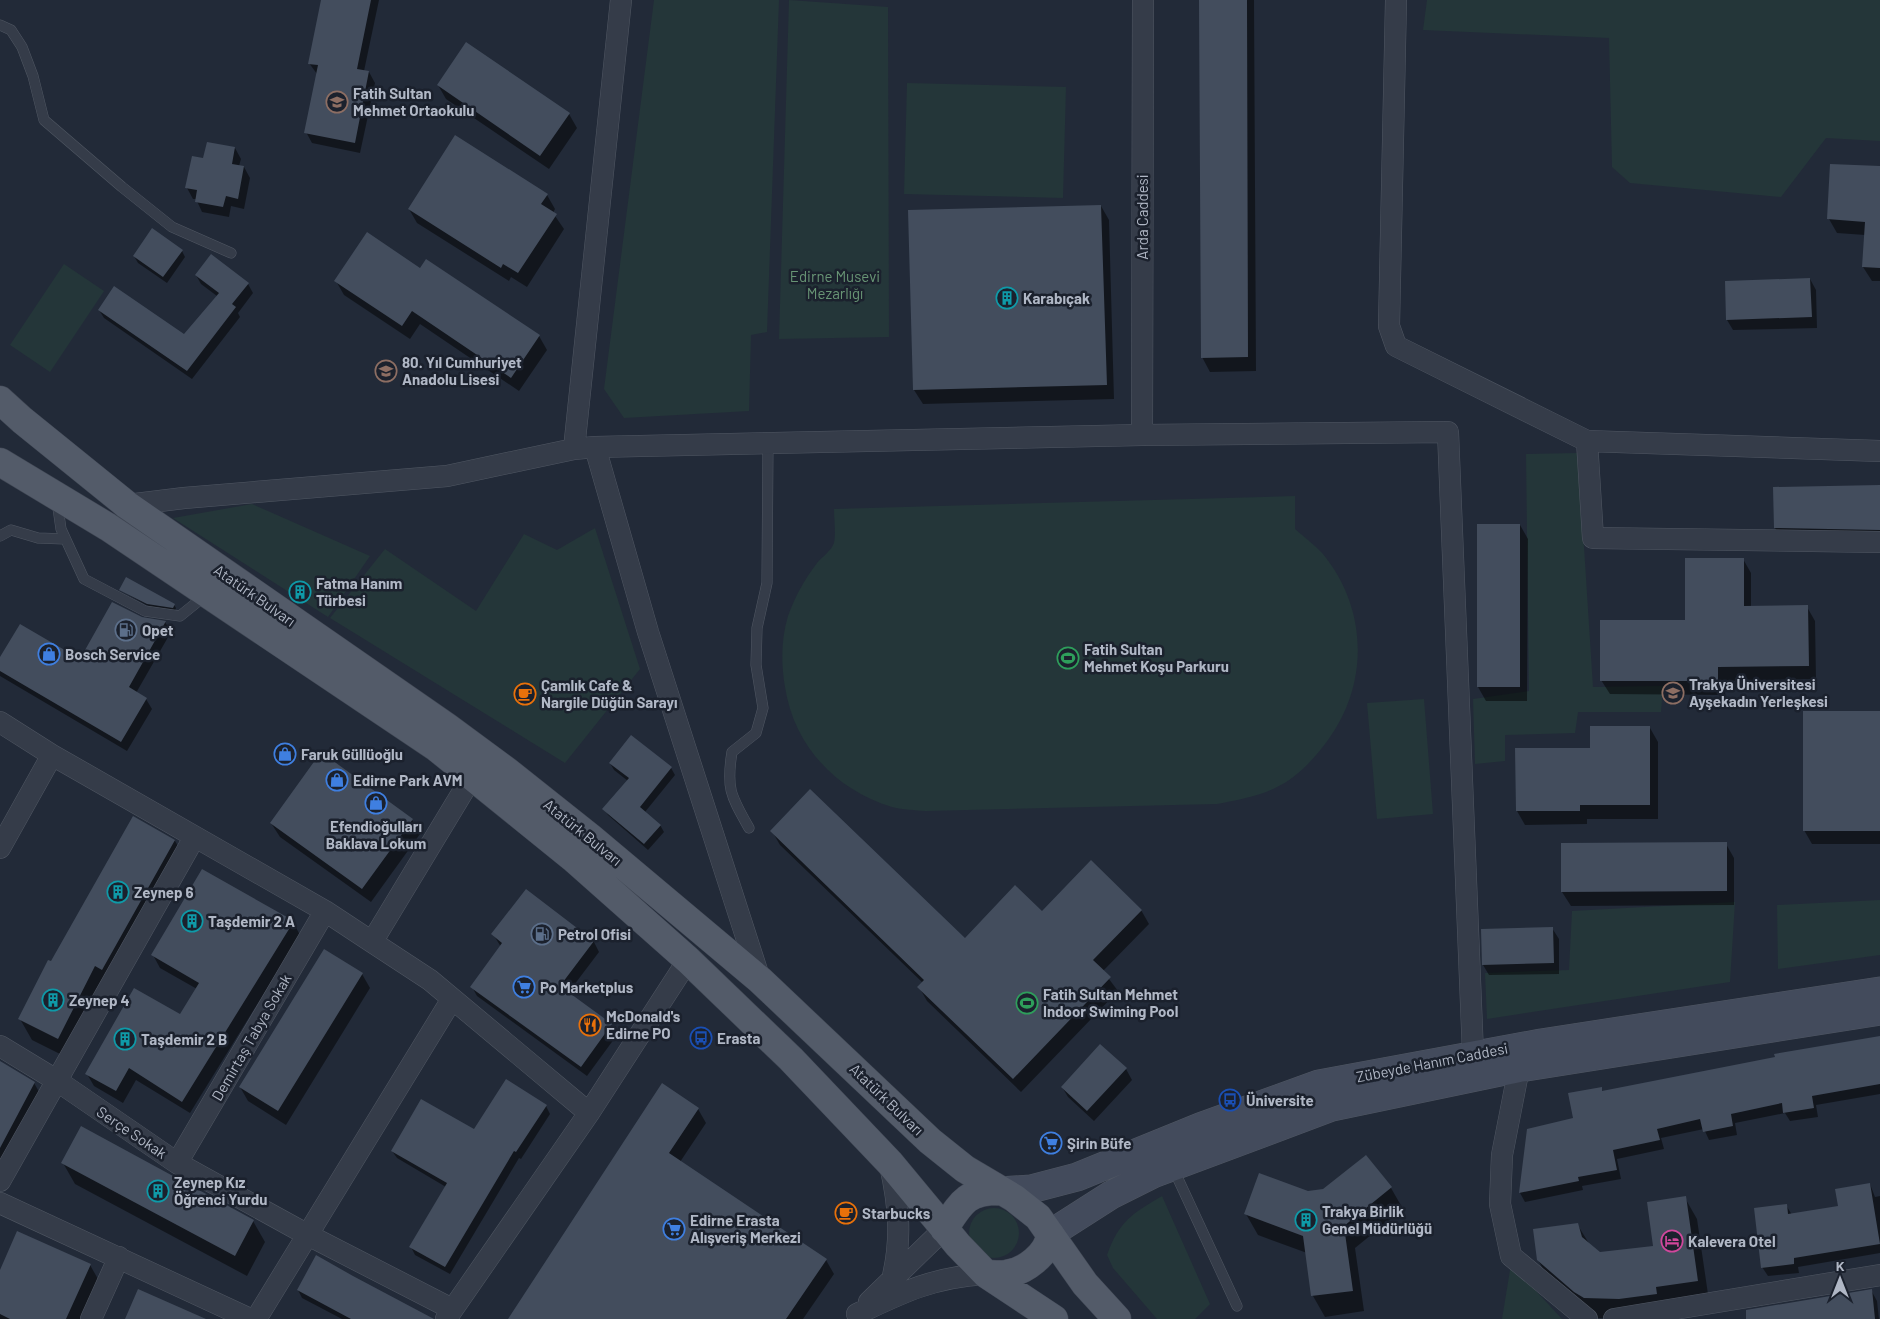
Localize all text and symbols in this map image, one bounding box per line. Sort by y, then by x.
place label: Fatih Sultan Mehmet Ortaokulu [353,84,474,119]
school or university icon: Fatih Sultan Mehmet Ortaokulu [325,90,349,114]
street label: Arda Caddesi [1133,174,1151,260]
park label: Edirne Musevi Mezarlığı [790,267,880,302]
building icon: Karabıçak [995,286,1019,310]
place label: Karabıçak [1023,289,1090,307]
place label: 80. Yıl Cumhuriyet Anadolu Lisesi [402,353,522,388]
school or university icon: 80. Yıl Cumhuriyet Anadolu Lisesi [374,359,398,383]
street label: Atatürk Bulvarı [211,560,299,630]
place label: Fatma Hanım Türbesi [316,574,402,609]
building icon: Fatma Hanım Türbesi [288,580,312,604]
fuel station icon: Opet [114,618,138,642]
place label: Opet [142,621,174,639]
place label: Fatih Sultan Mehmet Koşu Parkuru [1084,640,1229,675]
shop icon: Bosch Service [37,642,61,666]
place label: Bosch Service [65,645,160,663]
sports icon: Fatih Sultan Mehmet Koşu Parkuru [1056,646,1080,670]
place label: Trakya Üniversitesi Ayşekadın Yerleşkesi [1689,675,1828,710]
place label: Çamlık Cafe & Nargile Düğün Sarayı [541,676,678,711]
school or university icon: Trakya Üniversitesi Ayşekadın Yerleşkesi [1661,681,1685,705]
cafe icon: Çamlık Cafe & Nargile Düğün Sarayı [513,682,537,706]
shop icon: Faruk Güllüoğlu [273,742,297,766]
place label: Faruk Güllüoğlu [301,745,403,763]
shop icon: Edirne Park AVM [325,768,349,792]
place label: Edirne Park AVM [353,771,463,789]
shop icon: Efendioğulları Baklava Lokum [364,791,388,815]
street label: Atatürk Bulvarı [540,795,626,869]
place label: Efendioğulları Baklava Lokum [326,817,426,852]
building icon: Zeynep 6 [106,880,130,904]
place label: Zeynep 6 [134,883,194,901]
building icon: Taşdemir 2 A [180,909,204,933]
place label: Taşdemir 2 A [208,912,295,930]
fuel station icon: Petrol Ofisi [530,922,554,946]
place label: Petrol Ofisi [558,925,631,943]
street label: Demirtaş Tabya Sokak [207,970,295,1104]
supermarket icon: Po Marketplus [512,975,536,999]
place label: Po Marketplus [540,978,634,996]
place label: Fatih Sultan Mehmet Indoor Swiming Pool [1043,985,1178,1020]
building icon: Zeynep 4 [41,988,65,1012]
place label: Zeynep 4 [69,991,130,1009]
sports icon: Fatih Sultan Mehmet Indoor Swiming Pool [1015,991,1039,1015]
place label: McDonald's Edirne PO [606,1007,681,1042]
restaurant icon: McDonald's Edirne PO [578,1013,602,1037]
bus stop icon: Erasta [689,1026,713,1050]
building icon: Taşdemir 2 B [113,1027,137,1051]
place label: Erasta [717,1029,761,1047]
place label: Taşdemir 2 B [141,1030,227,1048]
street label: Zübeyde Hanım Caddesi [1355,1038,1509,1086]
street label: Atatürk Bulvarı [846,1059,928,1139]
bus stop icon: Üniversite [1218,1088,1242,1112]
place label: Üniversite [1246,1091,1314,1109]
street label: Serçe Sokak [94,1102,171,1162]
supermarket icon: Şirin Büfe [1039,1131,1063,1155]
place label: Şirin Büfe [1067,1134,1131,1152]
place label: Zeynep Kız Öğrenci Yurdu [174,1173,267,1208]
building icon: Zeynep Kız Öğrenci Yurdu [146,1179,170,1203]
cafe icon: Starbucks [834,1201,858,1225]
place label: Trakya Birlik Genel Müdürlüğü [1322,1202,1432,1237]
place label: Starbucks [862,1204,931,1222]
building icon: Trakya Birlik Genel Müdürlüğü [1294,1208,1318,1232]
place label: Edirne Erasta Alışveriş Merkezi [690,1211,801,1246]
supermarket icon: Edirne Erasta Alışveriş Merkezi [662,1217,686,1241]
hotel icon: Kalevera Otel [1660,1229,1684,1253]
place label: Kalevera Otel [1688,1232,1776,1250]
north arrow [1815,1254,1865,1304]
text: K [1836,1257,1845,1274]

